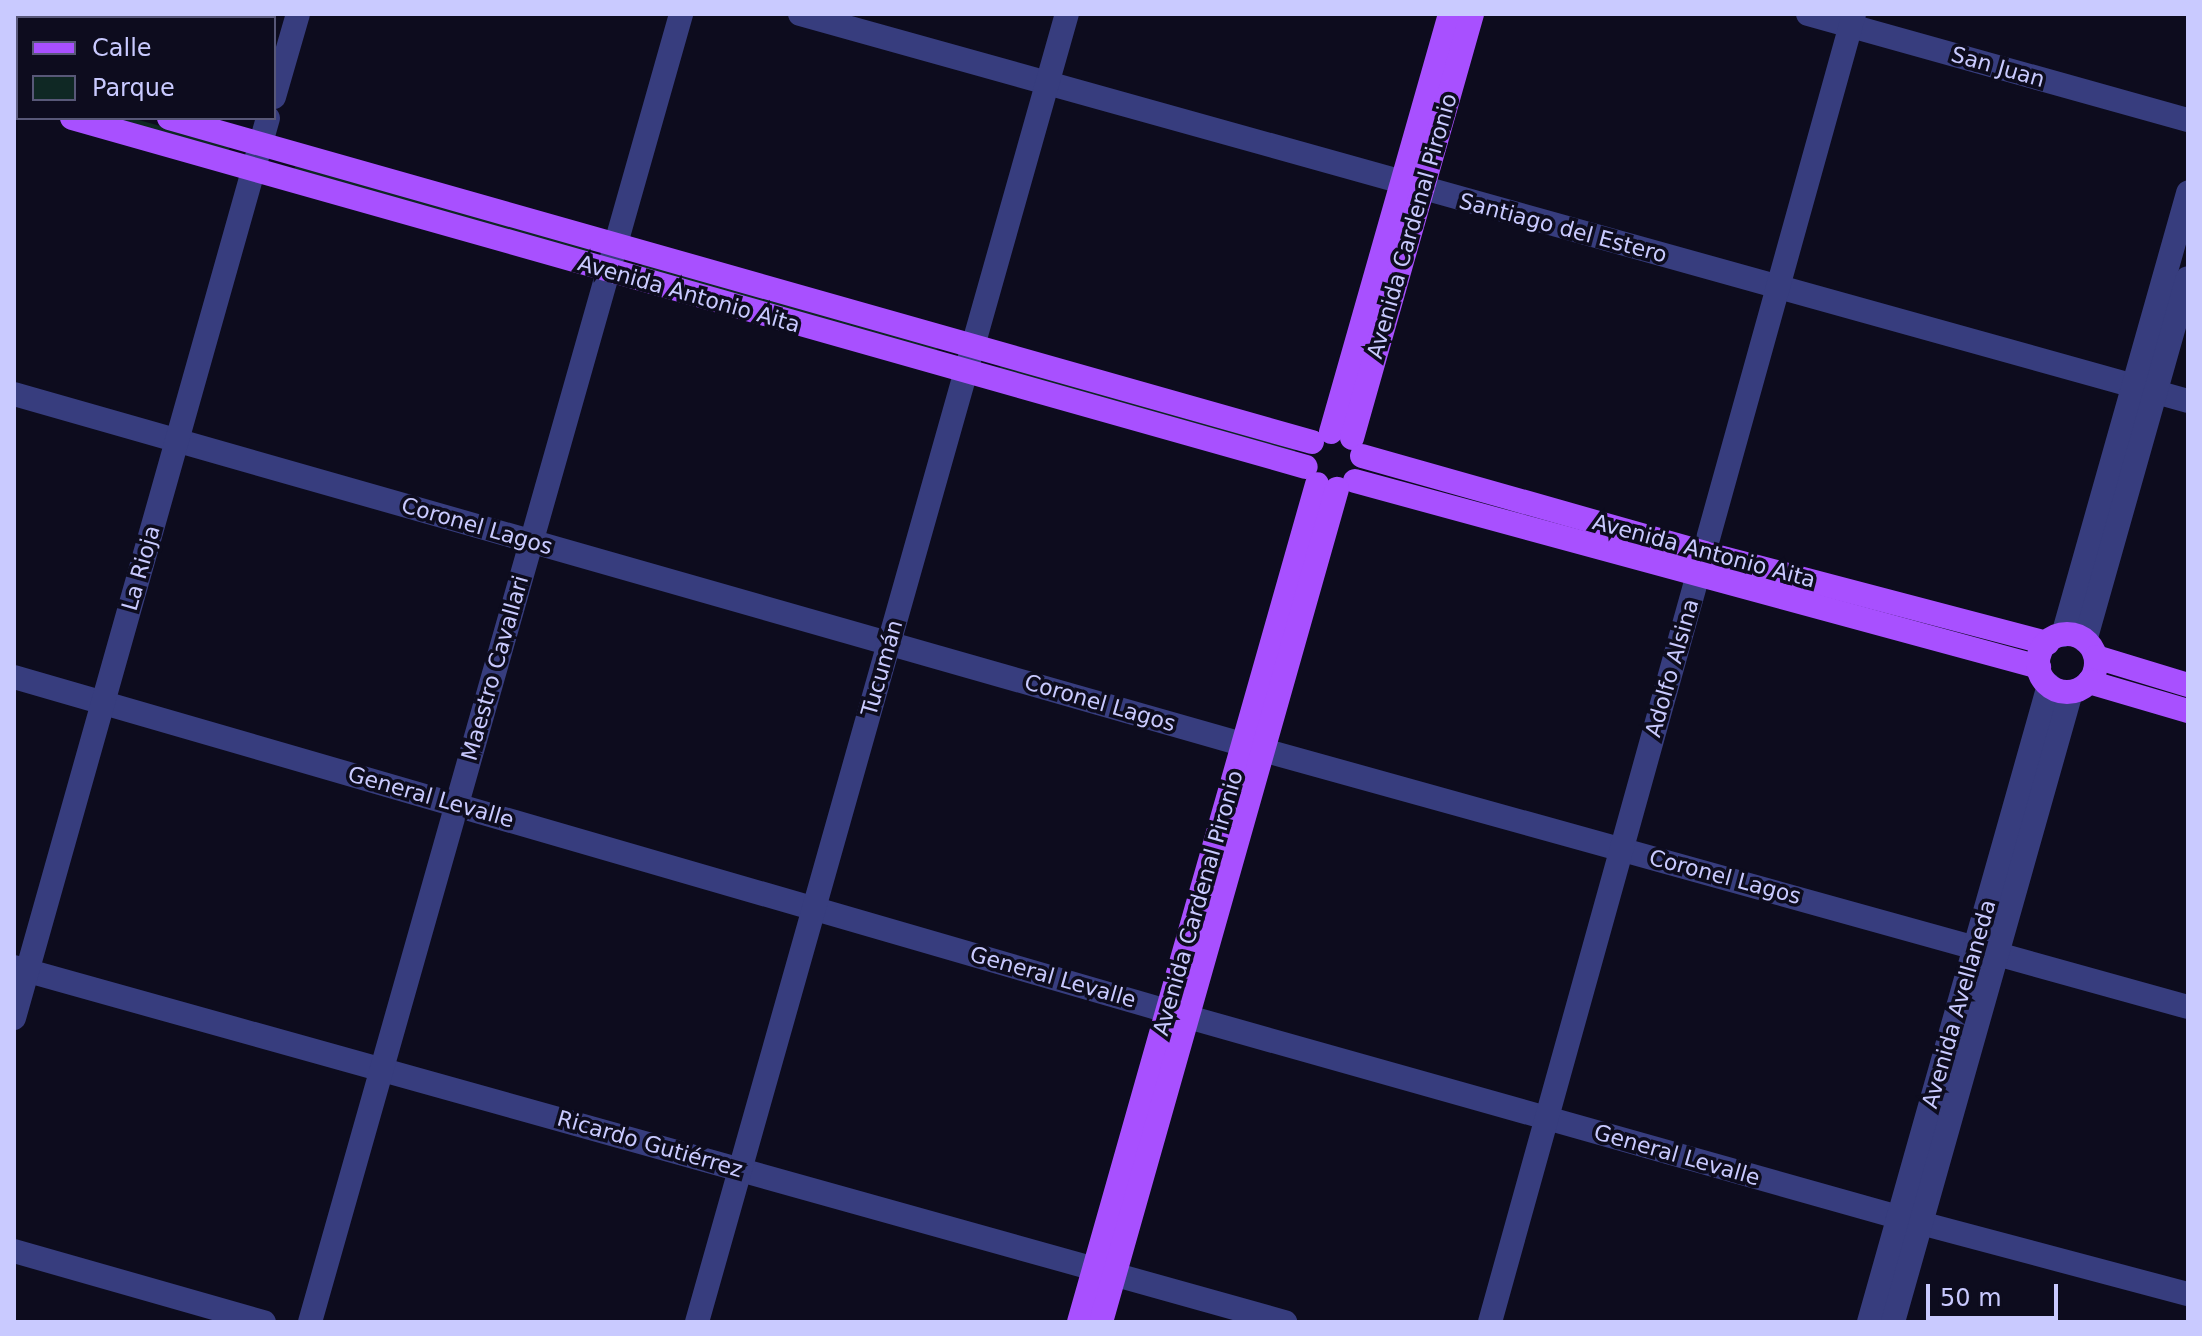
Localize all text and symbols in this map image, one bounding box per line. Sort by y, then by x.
legend [16,16,276,120]
text: Calle [92,34,152,62]
street label: San Juan [1948,41,2048,93]
text: Parque [92,74,175,102]
street label: Avenida Cardenal Pironio [1361,90,1463,362]
street label: Santiago del Estero [1456,188,1670,268]
street label: Avenida Antonio Aita [575,250,803,338]
street label: Coronel Lagos [398,492,556,560]
street label: Avenida Antonio Aita [1590,509,1818,593]
street label: La Rioja [116,522,166,614]
street label: Maestro Cavallari [456,572,534,764]
street label: Adolfo Alsina [1640,596,1704,740]
street label: Tucumán [856,617,908,719]
street label: Coronel Lagos [1021,669,1179,737]
street label: General Levalle [345,761,517,833]
street label: Avenida Cardenal Pironio [1147,767,1249,1039]
street label: Coronel Lagos [1646,844,1804,910]
street label: Avenida Avellaneda [1917,897,2001,1111]
street label: General Levalle [967,941,1139,1013]
street label: Ricardo Gutiérrez [554,1105,746,1183]
street label: General Levalle [1591,1119,1763,1191]
scale bar [1930,1268,2062,1318]
text: 50 m [1940,1284,2002,1312]

